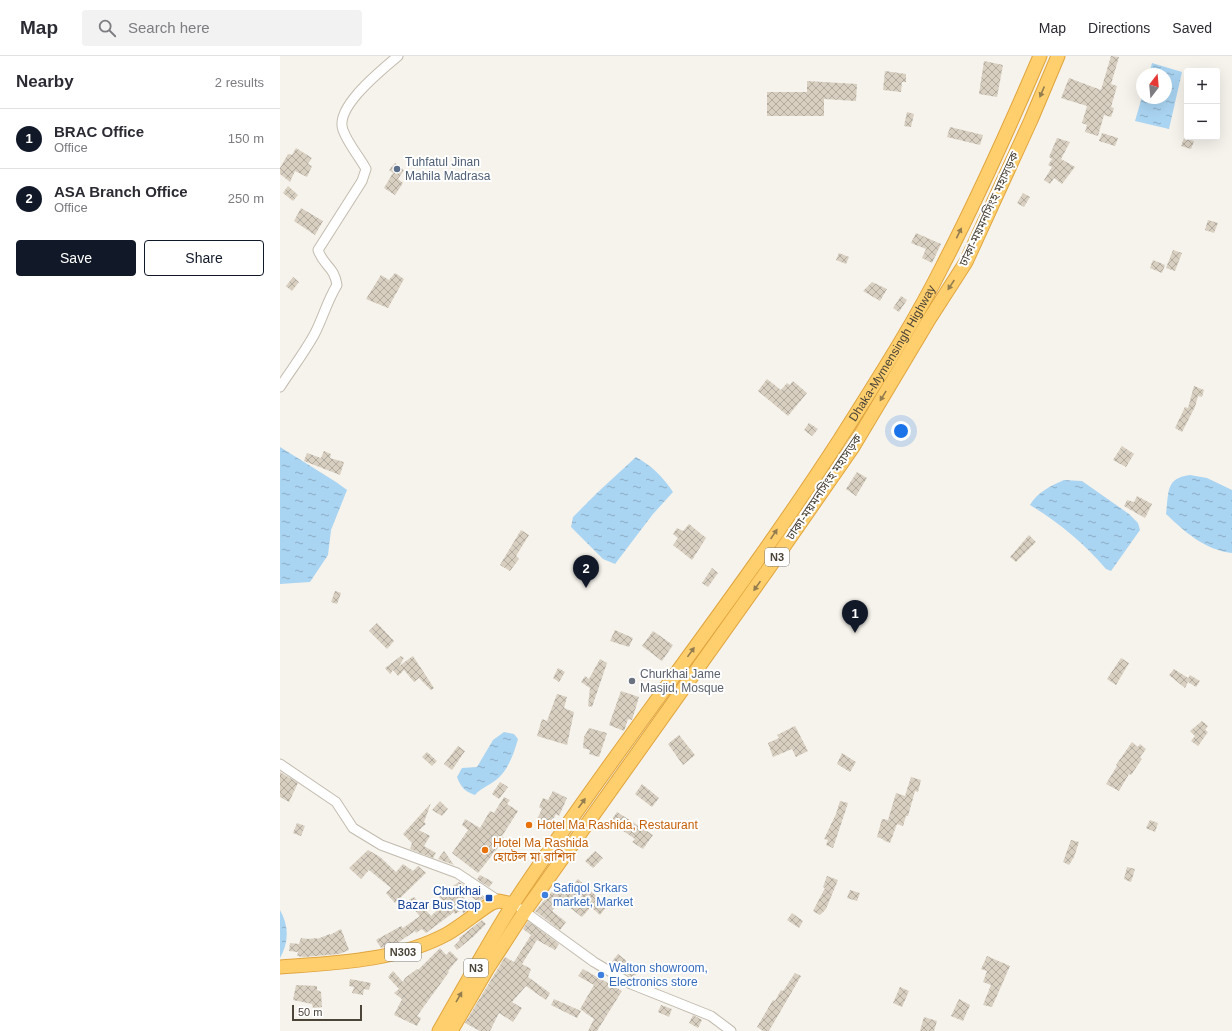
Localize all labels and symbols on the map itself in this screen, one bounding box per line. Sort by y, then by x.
north arrow [1136,68,1172,104]
one-way arrow [1039,86,1046,98]
street label: ঢাকা-ময়মনসিংহ মহাসড়ক [955,149,1022,269]
place label: Tuhfatul Jinan Mahila Madrasa [405,155,491,183]
marker: Tuhfatul Jinan Mahila Madrasa [392,164,402,174]
one-way arrow [956,227,962,238]
one-way arrow [947,280,955,290]
street label: Dhaka-Mymensingh Highway [846,283,938,424]
one-way arrow [880,390,887,402]
your location [891,421,911,441]
street label: ঢাকা-ময়মনসিংহ মহাসড়ক [782,431,865,543]
one-way arrow [770,529,778,540]
road number: N3 [765,548,789,566]
pin: 2 [573,555,599,588]
one-way arrow [753,580,761,591]
pin: 1 [842,600,868,633]
one-way arrow [687,646,695,657]
place label: Churkhai Jame Masjid, Mosque [640,667,724,695]
marker: Churkhai Jame Masjid, Mosque [627,676,637,686]
one-way arrow [578,797,586,808]
place label: Hotel Ma Rashida, Restaurant [537,818,698,832]
marker: Hotel Ma Rashida, Restaurant [524,820,534,830]
place label: Hotel Ma Rashida হোটেল মা রাশিদা [493,836,589,864]
marker: Hotel Ma Rashida হোটেল মা রাশিদা [480,845,490,855]
place label: Safiqol Srkars market, Market [553,881,634,909]
place label: Churkhai Bazar Bus Stop [398,884,481,912]
marker: Safiqol Srkars market, Market [540,890,550,900]
marker: Churkhai Bazar Bus Stop [484,893,494,903]
road number: N303 [385,943,421,961]
road number: N3 [464,959,488,977]
place label: Walton showroom, Electronics store [609,961,708,989]
marker: Walton showroom, Electronics store [596,970,606,980]
one-way arrow [455,991,462,1003]
scale bar [292,1003,362,1022]

